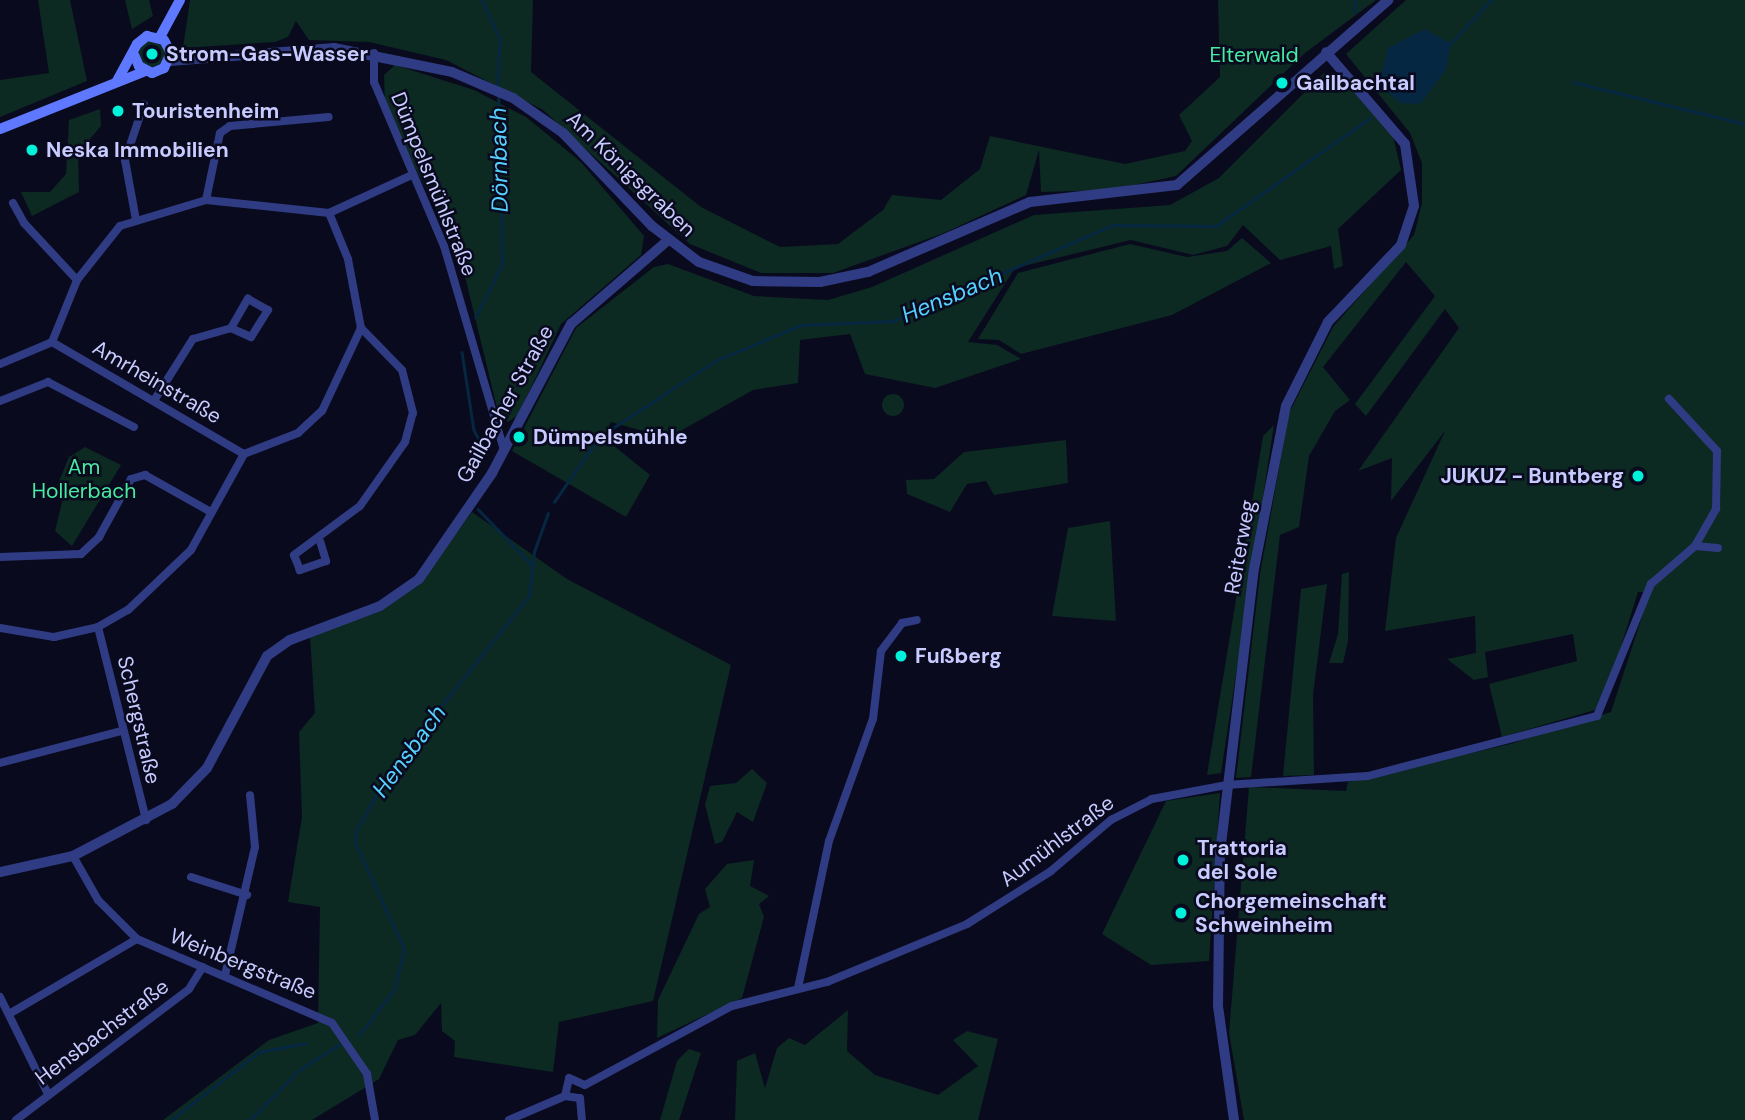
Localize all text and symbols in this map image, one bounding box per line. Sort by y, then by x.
place label: Strom-Gas-Wasser [166,41,368,67]
park label: Elterwald [1209,42,1299,68]
marker: Strom-Gas-Wasser [144,46,160,62]
place label: Gailbachtal [1296,70,1415,96]
marker: Gailbachtal [1274,75,1290,91]
street label: Dümpelsmühlstraße [386,88,482,280]
place label: Touristenheim [132,98,279,124]
marker: Touristenheim [110,103,126,119]
street label: Am Königsgraben [561,106,701,242]
water label: Dörnbach [484,107,514,213]
place label: Neska Immobilien [46,137,229,163]
marker: Neska Immobilien [24,142,40,158]
water label: Hensbach [897,261,1007,329]
street label: Gailbacher Straße [451,321,559,487]
street label: Amrheinstraße [88,335,226,429]
place label: Dümpelsmühle [533,424,688,450]
marker: Dümpelsmühle [511,429,527,445]
park label: Am Hollerbach [32,454,136,504]
place label: JUKUZ - Buntberg [1440,463,1624,489]
marker: JUKUZ - Buntberg [1630,468,1646,484]
street label: Reiterweg [1219,498,1261,596]
place label: Fußberg [915,643,1002,669]
marker: Fußberg [893,648,909,664]
street label: Schergstraße [112,654,166,786]
water label: Hensbach [366,700,452,802]
street label: Aumühlstraße [995,790,1119,892]
place label: Trattoria del Sole [1197,835,1287,885]
marker: Trattoria del Sole [1175,852,1191,868]
place label: Chorgemeinschaft Schweinheim [1195,888,1387,938]
marker: Chorgemeinschaft Schweinheim [1173,905,1189,921]
street label: Weinbergstraße [166,923,320,1005]
street label: Hensbachstraße [30,974,174,1090]

